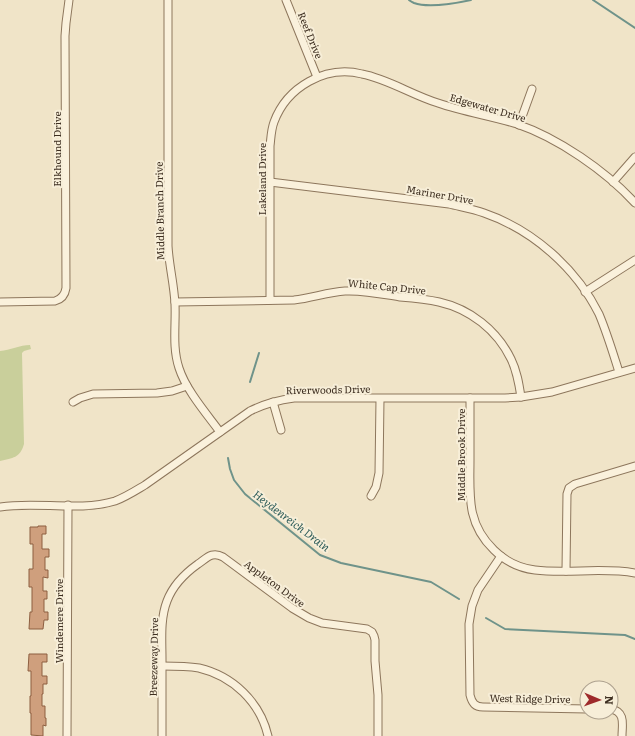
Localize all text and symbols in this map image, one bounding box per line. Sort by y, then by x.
street label: Reef Drive [295,9,327,61]
street label: Edgewater Drive [448,89,528,125]
street label: Elkhound Drive [49,111,64,187]
street label: Lakeland Drive [254,143,269,215]
street label: Middle Branch Drive [151,161,167,261]
street label: Mariner Drive [405,181,475,207]
street label: White Cap Drive [347,274,427,298]
street label: Riverwoods Drive [285,381,371,397]
street label: Middle Brook Drive [453,409,468,502]
water label: Heydenreich Drain [250,486,334,555]
street label: Appleton Drive [241,556,309,610]
street label: Windemere Drive [51,579,66,663]
street label: Breezeway Drive [145,617,161,697]
north arrow [579,680,619,720]
street label: West Ridge Drive [489,690,571,706]
text: N [602,695,618,705]

